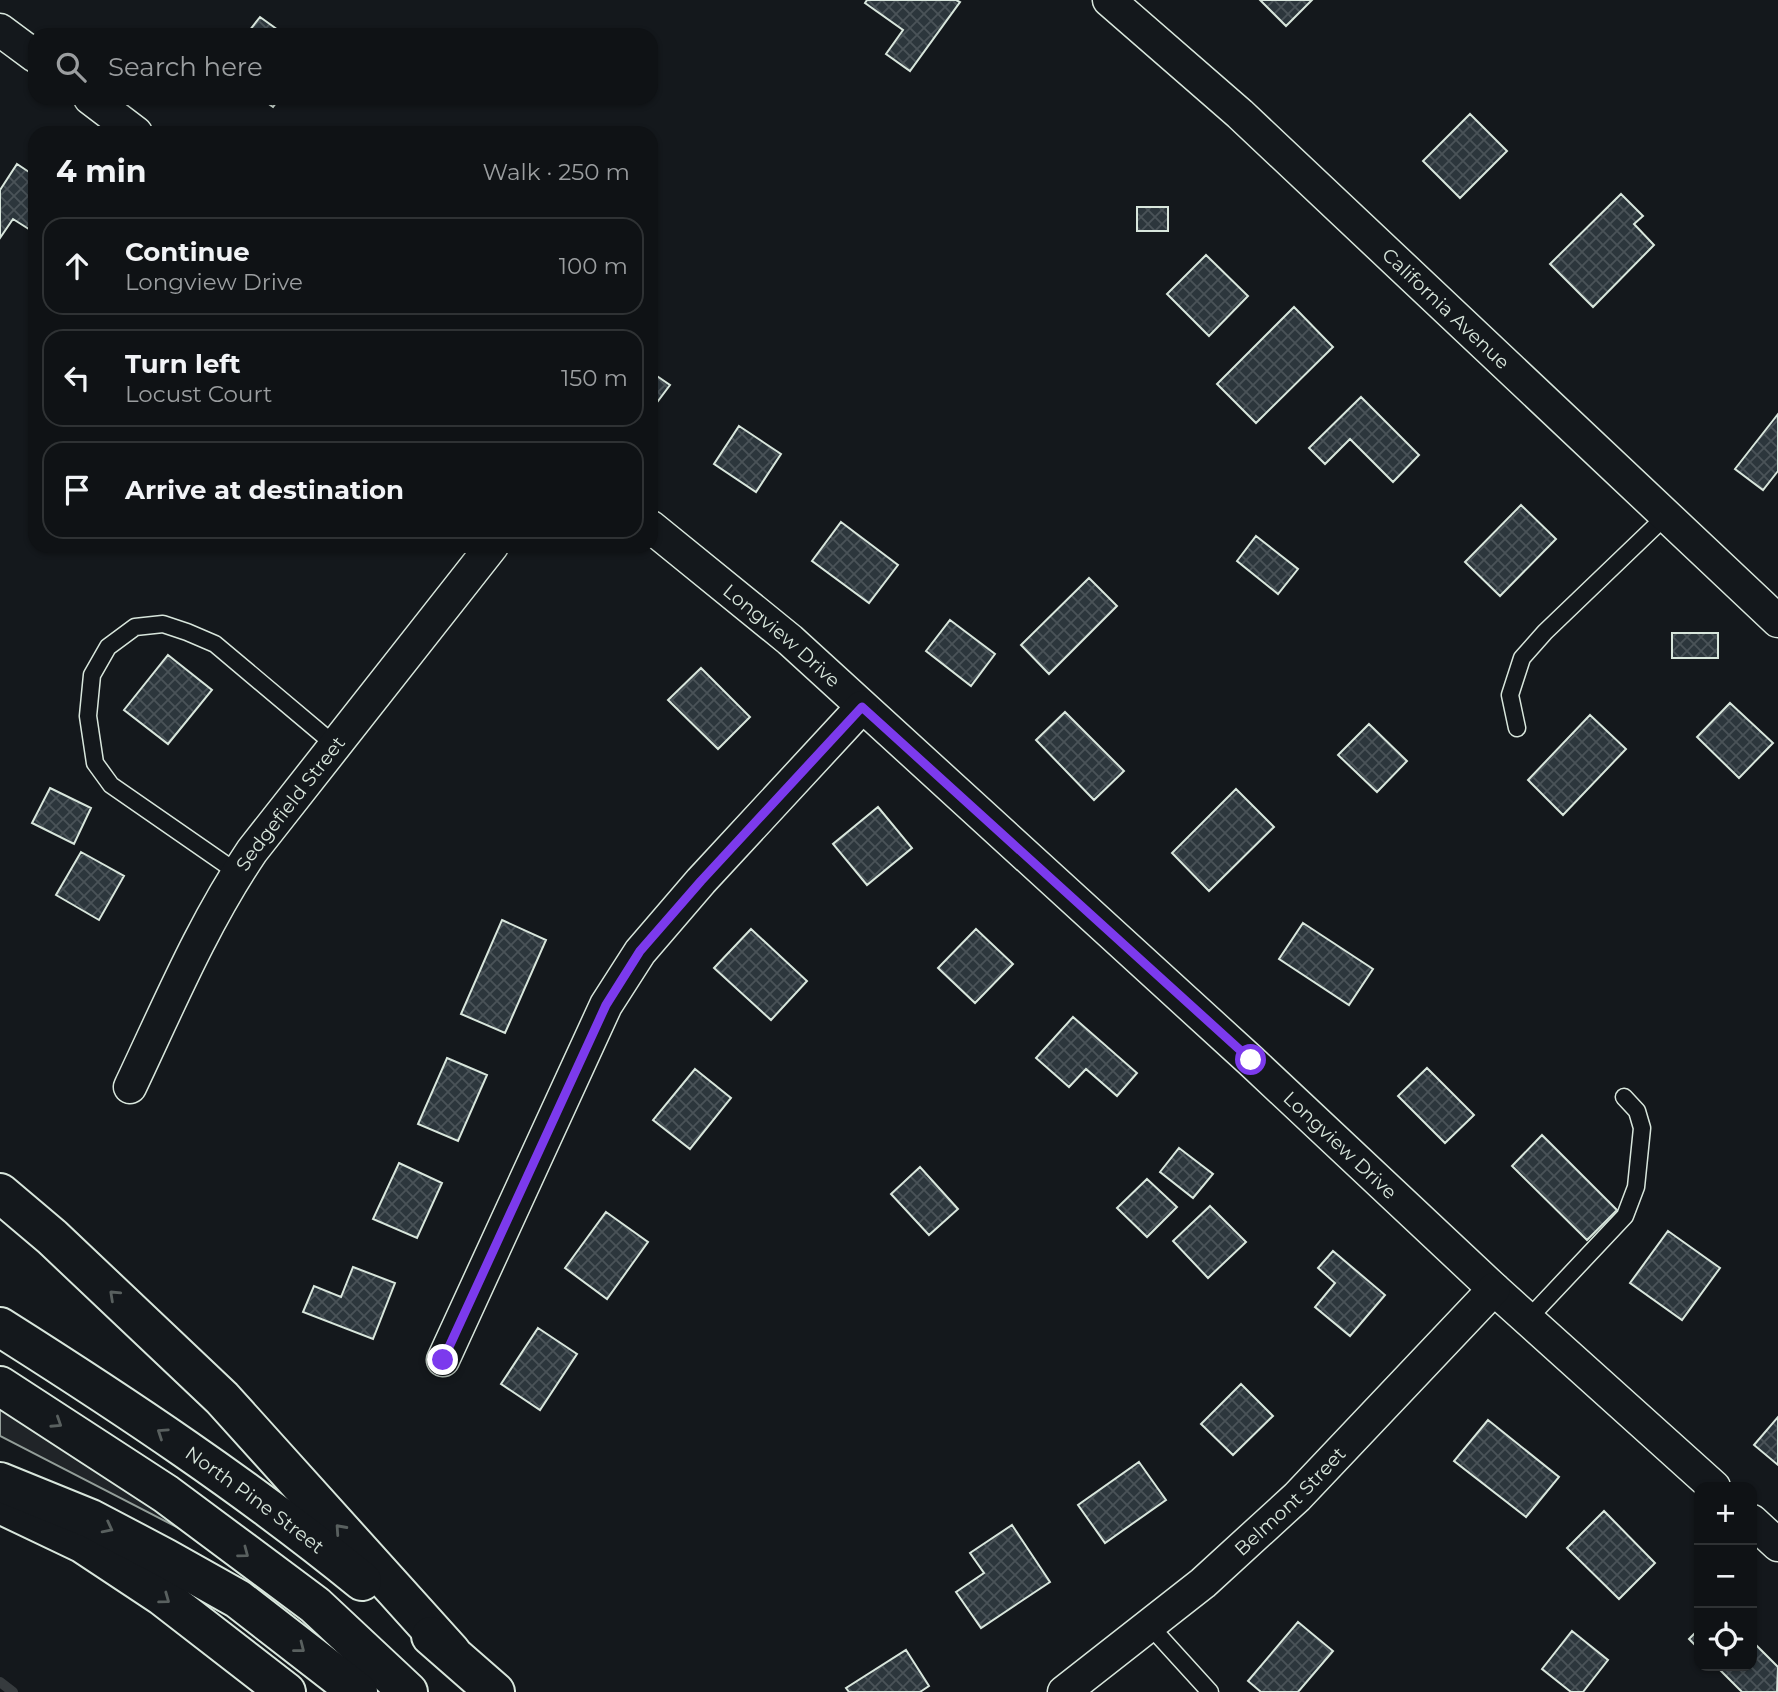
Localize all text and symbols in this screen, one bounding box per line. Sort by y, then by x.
search box [28,28,658,105]
icon: search [52,48,90,86]
text: Search here [108,51,263,83]
text: 4 min [56,153,146,190]
text: Walk · 250 m [483,158,630,186]
text: Continue [125,236,250,268]
street label: California Avenue [1378,243,1515,374]
icon: ahead [58,247,96,285]
text: 100 m [559,252,628,280]
text: Longview Drive [125,268,303,296]
text: Turn left [125,348,241,380]
icon: left [58,359,96,397]
text: 150 m [561,364,628,392]
text: Locust Court [125,380,272,408]
icon: arrive [58,471,96,509]
text: Arrive at destination [125,474,404,506]
street label: Longview Drive [719,579,845,692]
street label: Sedgefield Street [231,731,350,875]
route start [1235,1044,1266,1075]
street label: Longview Drive [1279,1086,1402,1204]
one-way arrow [109,1291,122,1304]
route end [427,1344,458,1375]
one-way arrow [50,1415,63,1428]
one-way arrow [157,1428,170,1441]
street label: North Pine Street [181,1441,329,1558]
street label: Belmont Street [1229,1442,1350,1560]
map controls [1694,1482,1757,1671]
button: + [1694,1482,1757,1545]
one-way arrow [101,1520,113,1533]
one-way arrow [336,1524,348,1537]
one-way arrow [237,1544,249,1557]
button: − [1694,1545,1757,1608]
one-way arrow [157,1591,169,1603]
button: locate [1694,1608,1757,1671]
one-way arrow [293,1639,305,1652]

